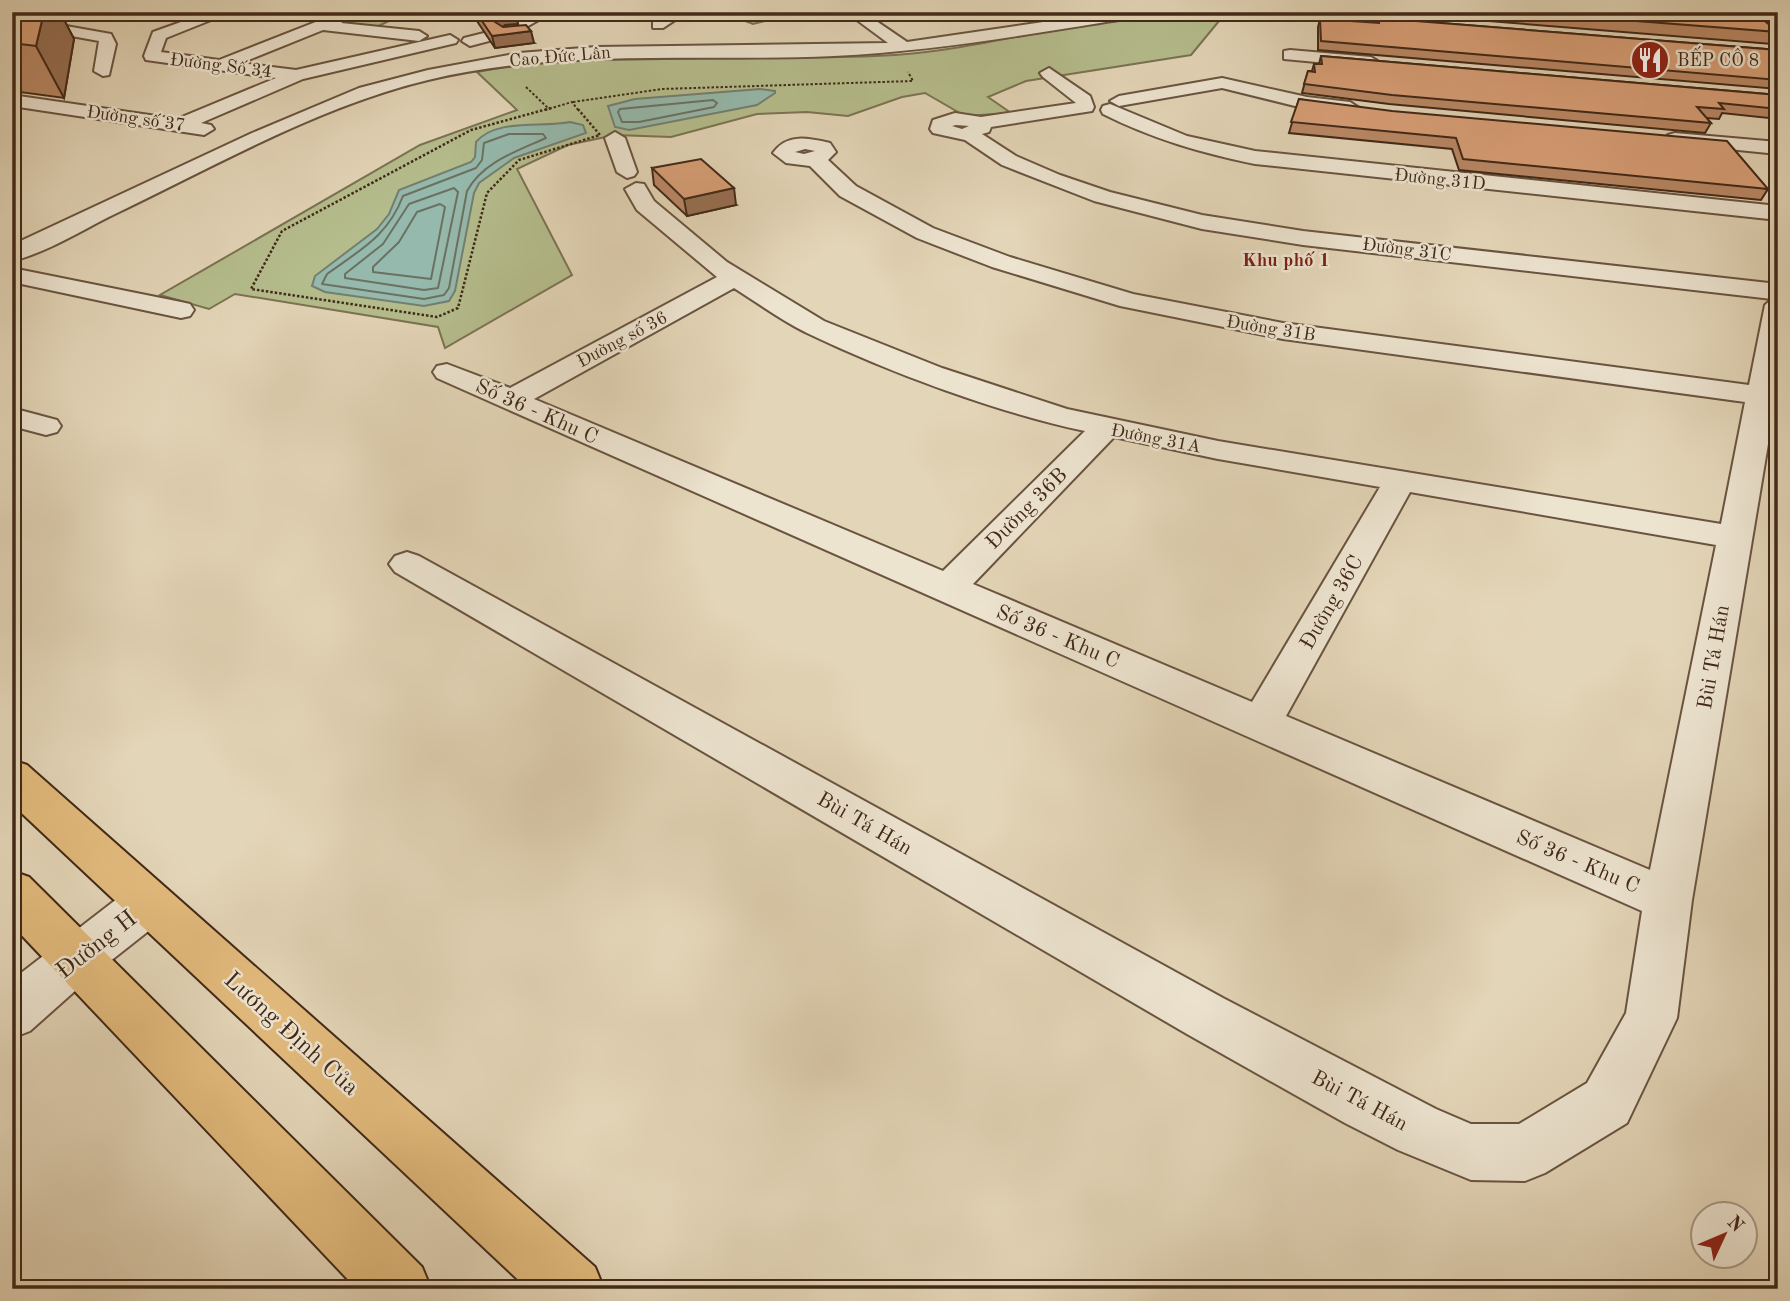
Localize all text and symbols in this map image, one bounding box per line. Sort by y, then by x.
restaurant icon: BẾP CÔ 8 [1629,39,1671,81]
street label: Cao Đức Lân [509,44,612,70]
place label: BẾP CÔ 8 [1677,46,1759,70]
street label: Đường Số 34 [169,50,273,81]
street label: Đường số 37 [85,102,187,135]
street label: Đường 31D [1393,166,1486,194]
street label: Đường 31C [1361,236,1453,264]
district label: Khu phố 1 [1242,251,1330,271]
street label: Đường số 36 [574,308,671,371]
street label: Đường 31B [1225,313,1317,345]
street label: Số 36 - Khu C [472,375,601,449]
street label: Đường 31A [1109,421,1203,457]
street label: Đường 36B [982,464,1072,554]
street label: Đường 36C [1297,552,1368,653]
street label: Số 36 - Khu C [993,601,1123,673]
street label: Bùi Tá Hán [1695,603,1734,711]
street label: Bùi Tá Hán [813,789,915,860]
street label: Số 36 - Khu C [1513,826,1643,898]
street label: Đường H [53,907,142,984]
street label: Lương Định Của [219,968,363,1101]
street label: Bùi Tá Hán [1308,1067,1411,1135]
north arrow [1688,1200,1758,1270]
text: N [1723,1213,1747,1237]

